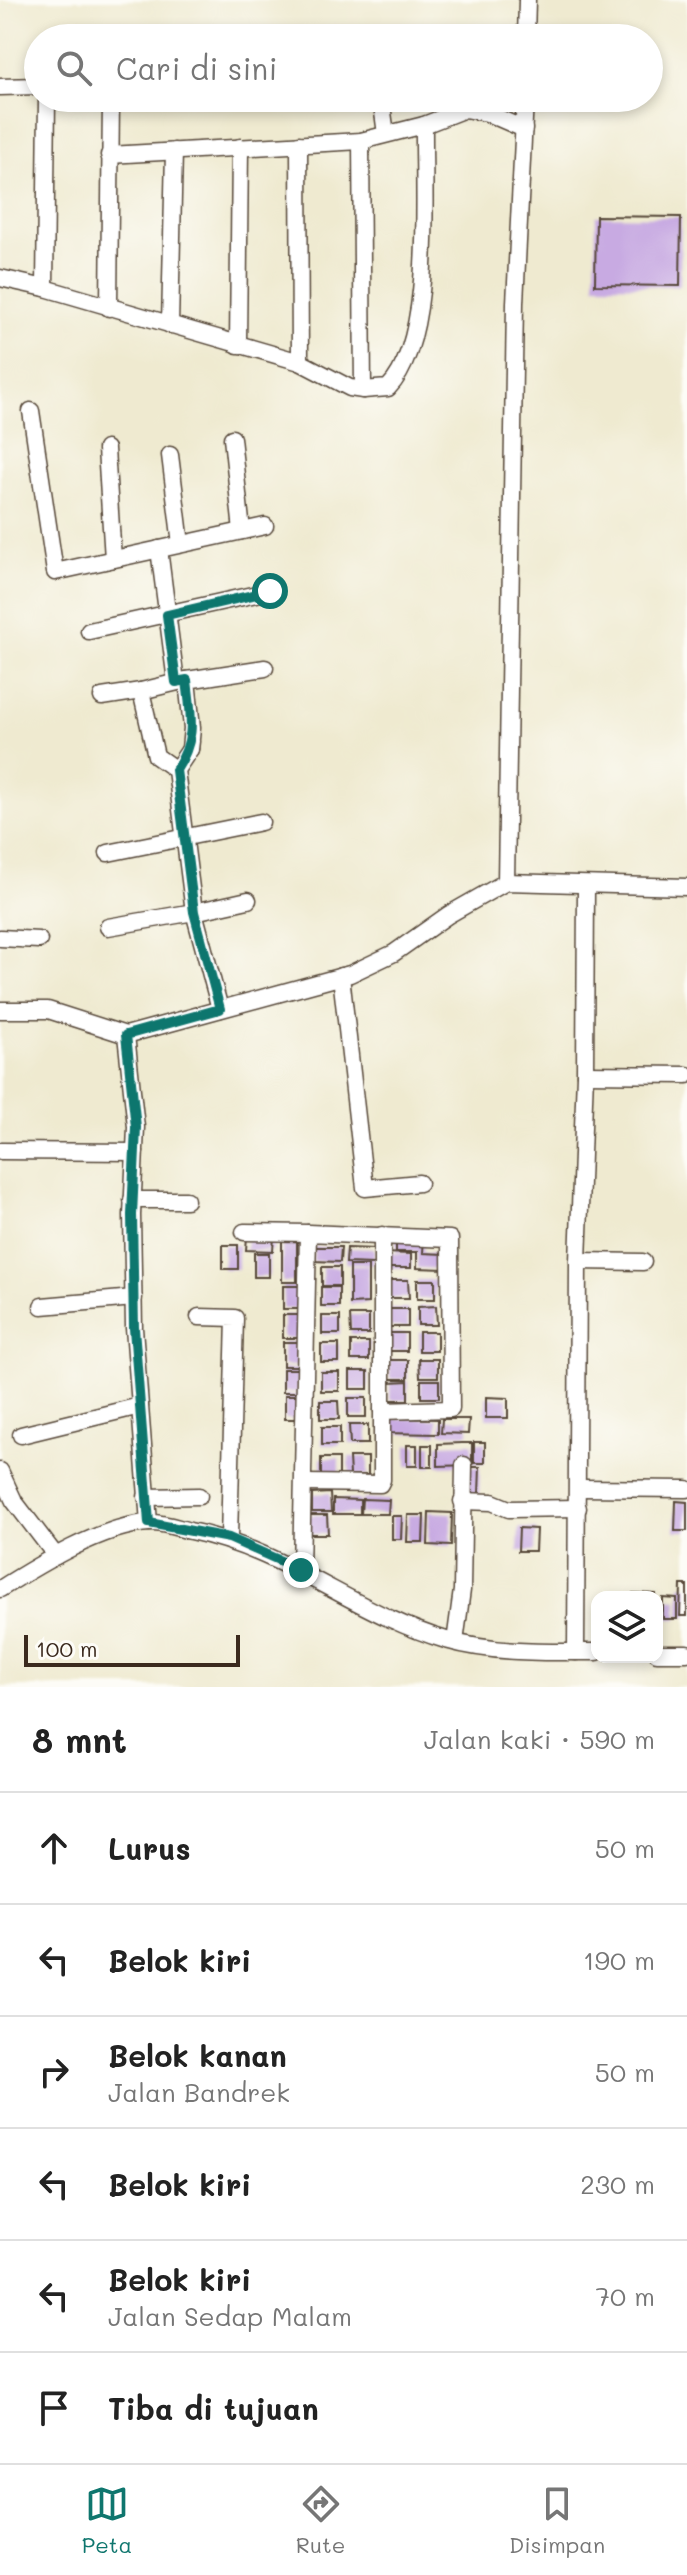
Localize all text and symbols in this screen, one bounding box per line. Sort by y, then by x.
search box [24,24,663,112]
icon: search [52,46,96,90]
text: Cari di sini [116,48,277,88]
route start [252,573,288,609]
route end [283,1552,319,1588]
map controls [591,1591,663,1663]
button: layers [591,1591,663,1663]
scale bar [24,1631,240,1667]
text: 100 m [36,1634,98,1663]
text: 8 mnt [32,1717,127,1762]
text: Jalan kaki · 590 m [424,1722,655,1756]
icon: ahead [32,1826,76,1870]
text: Lurus [108,1828,191,1868]
text: 50 m [595,1831,655,1865]
icon: left [32,1938,76,1982]
text: Belok kiri [108,1940,251,1980]
text: 190 m [583,1943,655,1977]
text: Belok kanan [108,2035,287,2075]
icon: right [32,2050,76,2094]
text: 50 m [595,2055,655,2089]
text: Jalan Bandrek [108,2075,290,2109]
icon: left [32,2162,76,2206]
text: Belok kiri [108,2164,251,2204]
text: 230 m [580,2167,655,2201]
text: Belok kiri [108,2259,251,2299]
icon: left [32,2274,76,2318]
text: 70 m [595,2279,655,2313]
text: Jalan Sedap Malam [108,2299,352,2333]
icon: arrive [32,2386,76,2430]
text: Tiba di tujuan [108,2388,319,2428]
tab: Peta [82,2482,132,2559]
tab: Rute [296,2482,345,2559]
tab: Disimpan [509,2482,605,2559]

